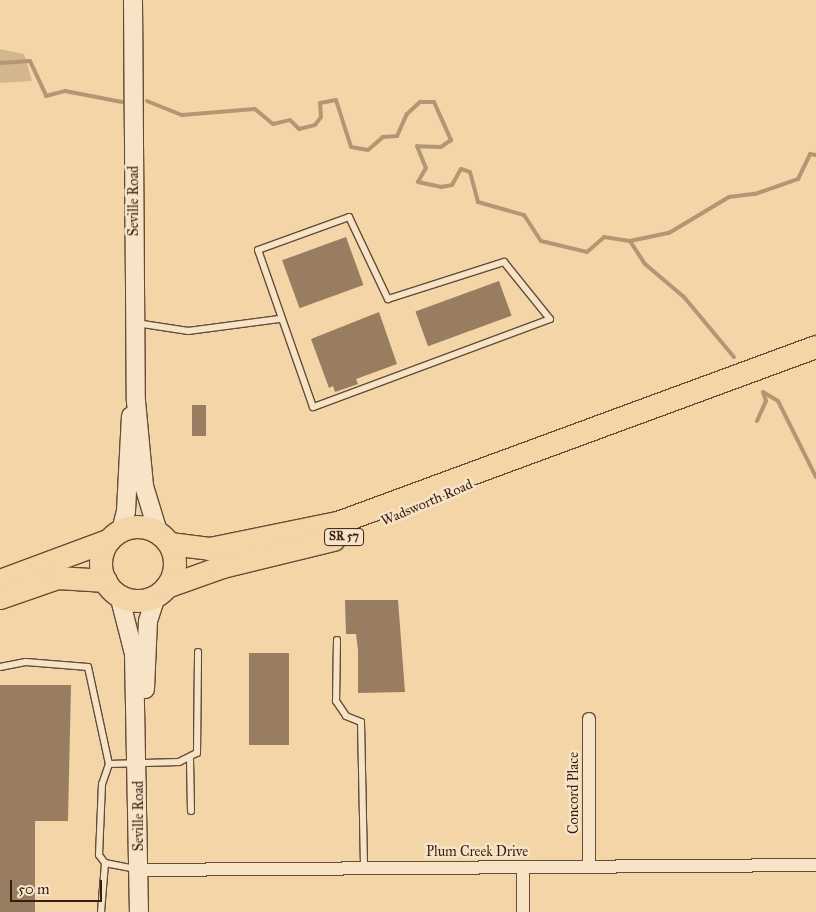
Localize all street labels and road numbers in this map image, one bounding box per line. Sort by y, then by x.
street label: Seville Road [126,166,142,236]
street label: Wadsworth Road [379,476,475,530]
road number: SR 57 [324,528,364,546]
street label: Concord Place [566,752,582,834]
street label: Seville Road [131,781,147,851]
street label: Plum Creek Drive [426,844,528,860]

